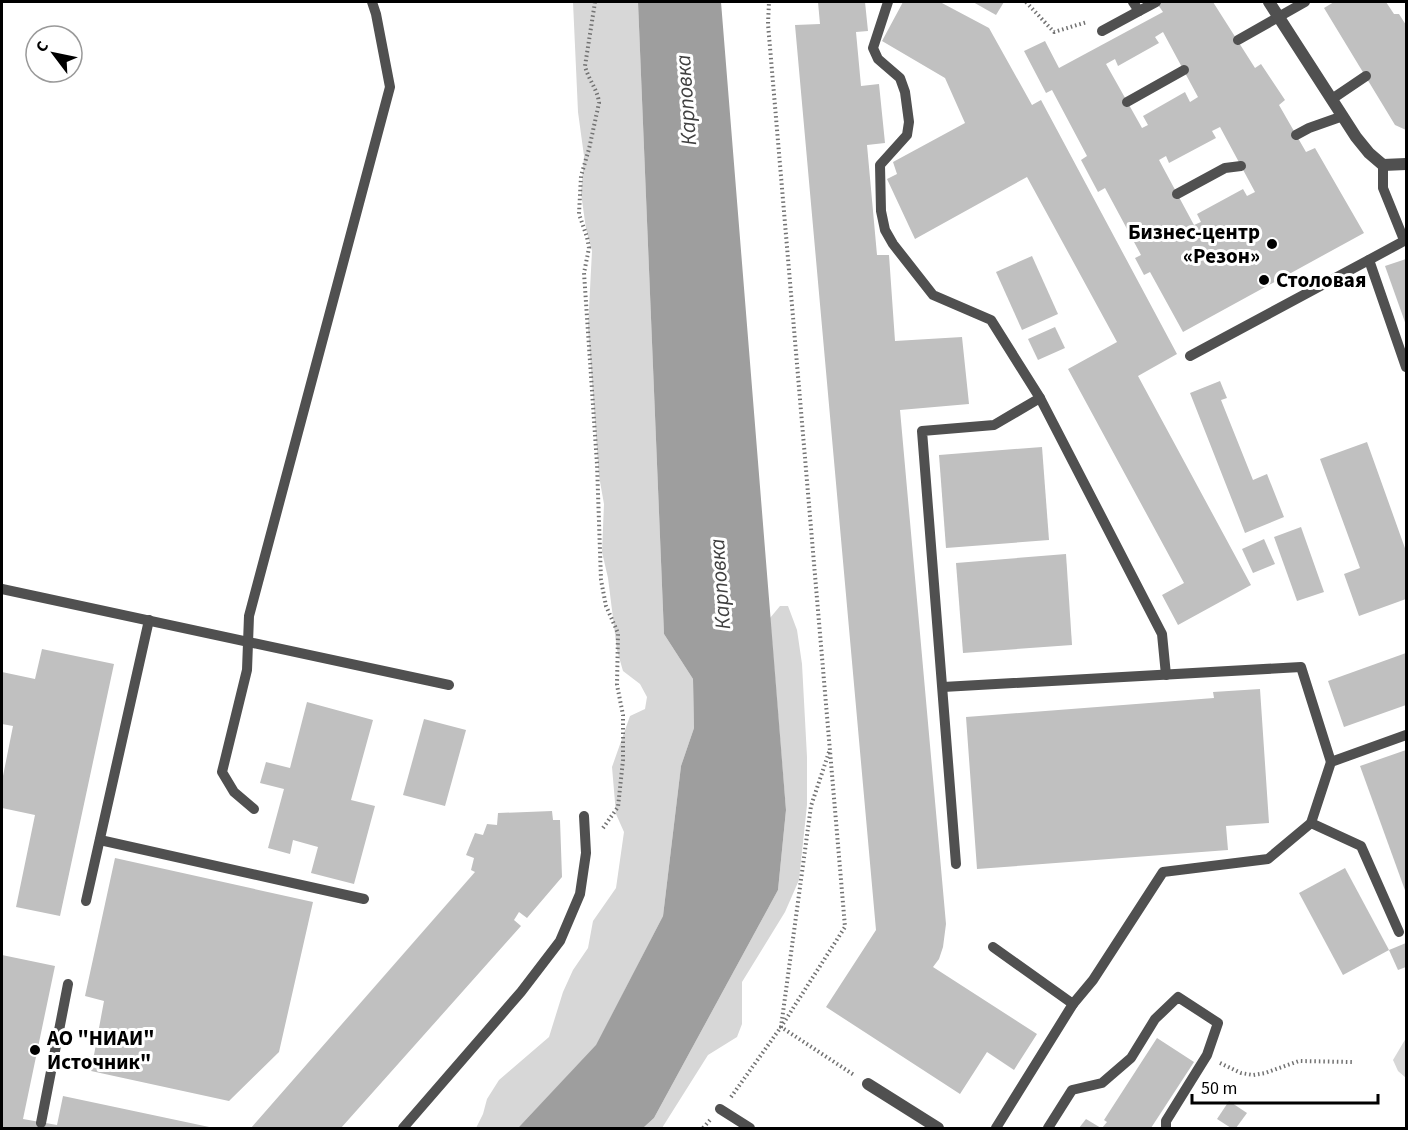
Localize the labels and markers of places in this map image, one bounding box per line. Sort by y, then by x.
place label: Бизнес-центр «Резон» [1128,217,1260,271]
marker: Бизнес-центр «Резон» [1265,237,1279,251]
place label: Столовая [1276,265,1366,295]
marker: Столовая [1257,273,1271,287]
place label: АО "НИАИ" Источник" [46,1023,155,1077]
marker: АО "НИАИ" Источник" [28,1043,42,1057]

